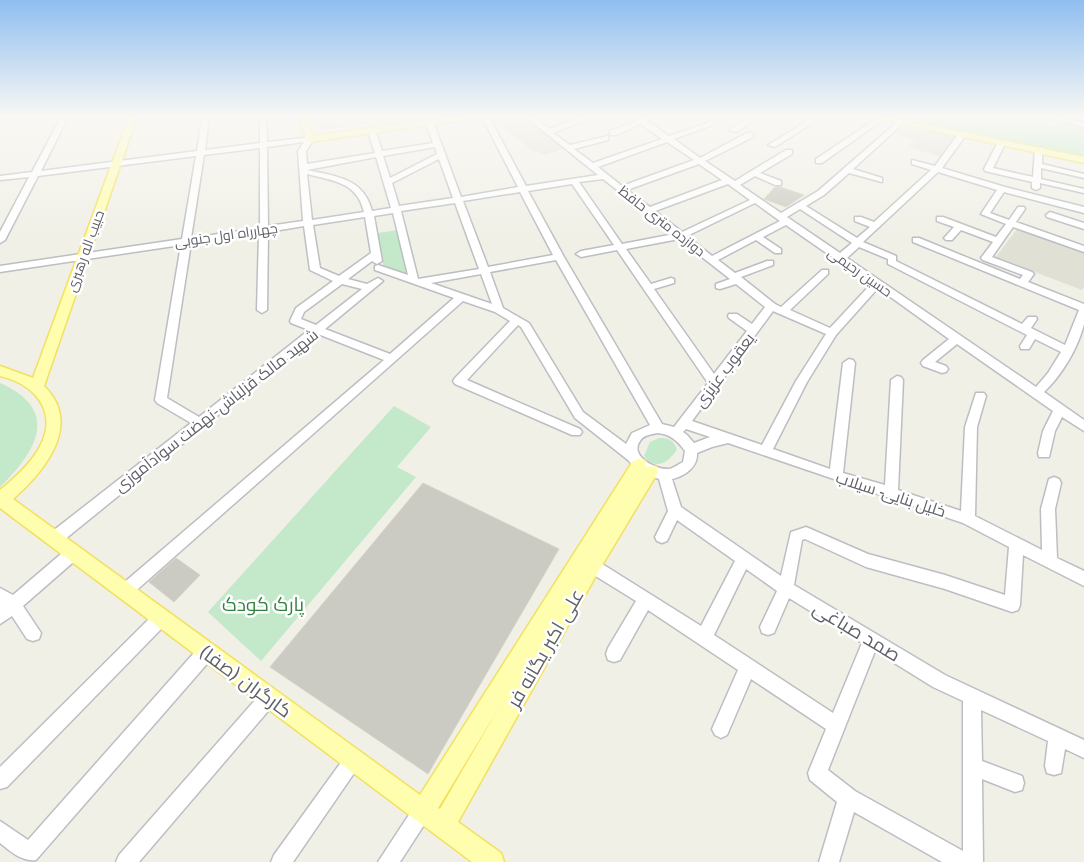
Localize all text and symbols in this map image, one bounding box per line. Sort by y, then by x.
street label: دوازده متری حافظ [616,182,708,260]
street label: حبیب اله رهبری [63,208,107,294]
street label: چهارراه اول جنوبی [173,220,279,252]
street label: حسین رحیمی [825,244,895,300]
street label: شهید مالک قزلباش-نهضت سوادآموزی [111,325,323,497]
street label: یعقوب عزیزی [690,329,760,412]
street label: خلیل بنایی- سیلاب [833,468,948,522]
street label: علی اکبر یگانه فر [502,585,589,713]
park label: پارک کودک [222,593,304,617]
street label: صمد صباغی [809,596,905,667]
street label: کارگران (صفا) [195,640,296,723]

